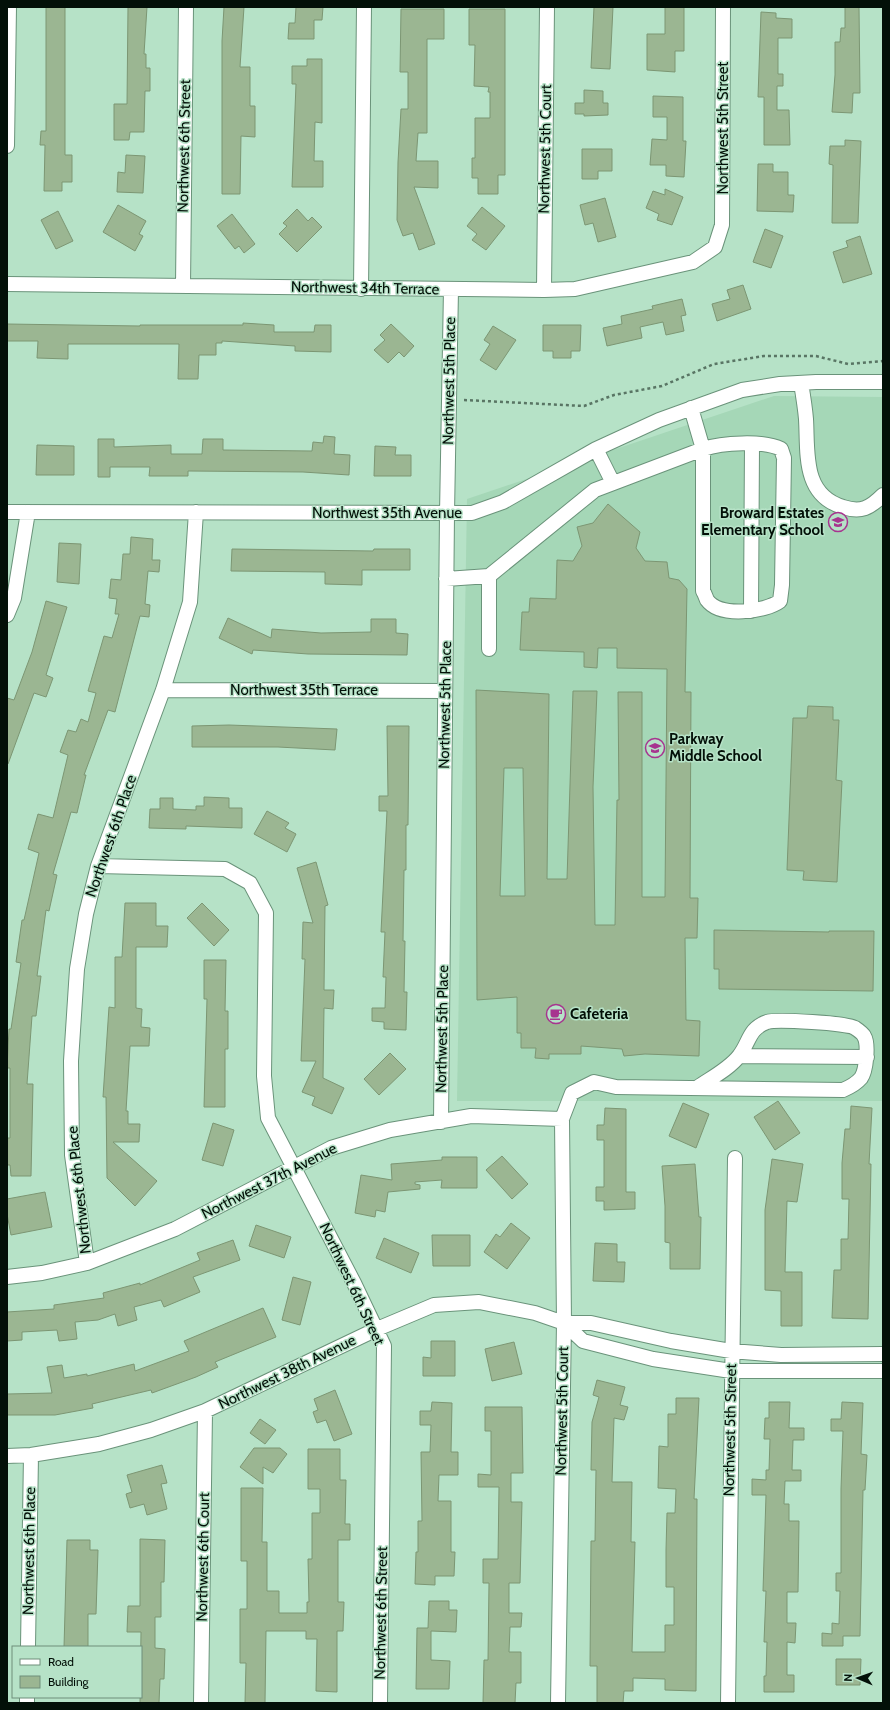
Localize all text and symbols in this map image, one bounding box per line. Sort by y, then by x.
street label: Northwest 5th Street [714,62,732,194]
street label: Northwest 6th Street [174,79,194,213]
street label: Northwest 5th Court [535,84,555,214]
street label: Northwest 34th Terrace [291,278,440,298]
street label: Northwest 5th Place [439,317,459,445]
street label: Northwest 35th Avenue [312,504,462,522]
place label: Broward Estates Elementary School [701,504,824,539]
school or university icon: Broward Estates Elementary School [827,511,849,533]
street label: Northwest 5th Place [435,641,455,769]
street label: Northwest 35th Terrace [230,681,378,699]
place label: Parkway Middle School [669,730,762,765]
school or university icon: Parkway Middle School [644,737,666,759]
street label: Northwest 6th Place [82,772,140,900]
street label: Northwest 5th Place [432,965,452,1093]
cafe icon: Cafeteria [545,1003,567,1025]
place label: Cafeteria [570,1005,629,1023]
street label: Northwest 6th Place [63,1125,95,1255]
street label: Northwest 37th Avenue [198,1139,340,1223]
street label: Northwest 6th Street [316,1220,388,1348]
street label: Northwest 38th Avenue [215,1331,359,1413]
street label: Northwest 5th Court [552,1346,572,1476]
street label: Northwest 5th Street [720,1363,740,1497]
street label: Northwest 6th Place [19,1486,39,1615]
street label: Northwest 6th Court [193,1492,213,1622]
street label: Northwest 6th Street [371,1546,391,1680]
legend [12,1646,142,1698]
text: Road [48,1654,74,1669]
north arrow [838,1658,878,1698]
text: Building [48,1674,90,1689]
text: N [841,1674,855,1682]

